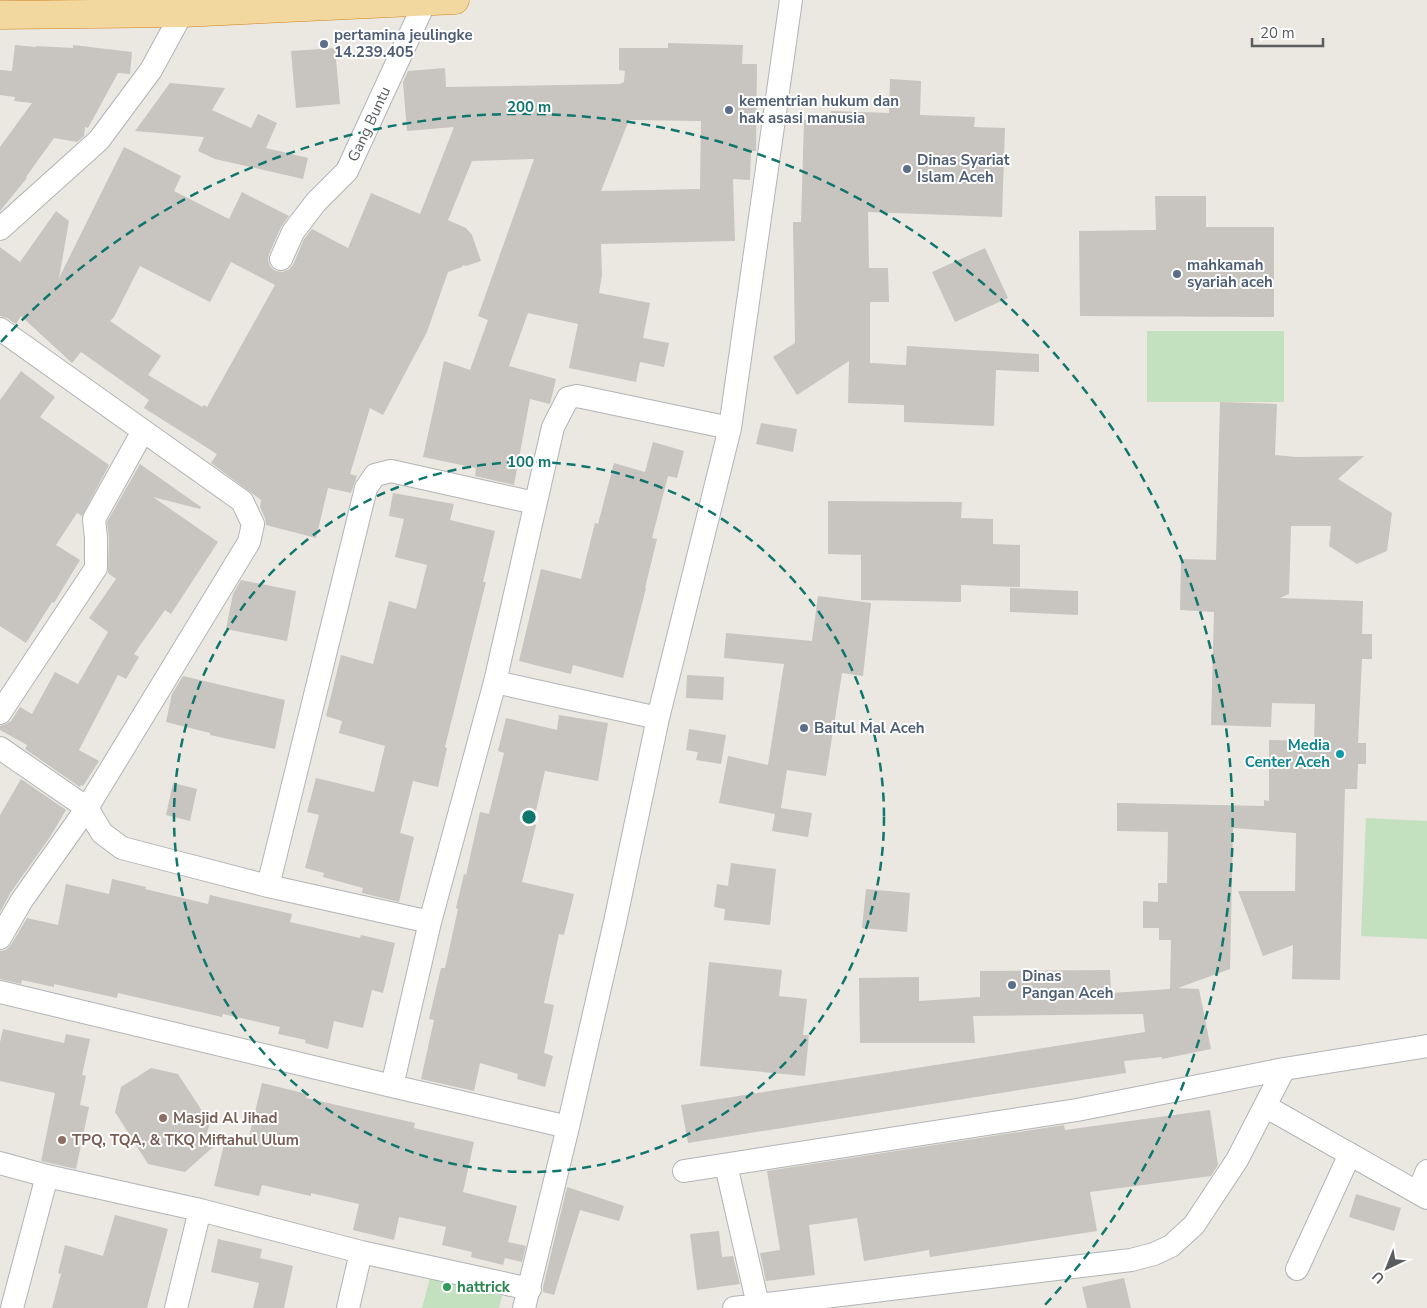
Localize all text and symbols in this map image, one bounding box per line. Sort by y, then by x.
scale bar [1252,15,1323,47]
text: 20 m [1260,23,1295,43]
place label: pertamina jeulingke 14.239.405 [334,25,473,62]
marker: pertamina jeulingke 14.239.405 [318,38,330,50]
street label: Gang Buntu [343,83,395,165]
place label: kementrian hukum dan hak asasi manusia [739,91,899,128]
text: 200 m [507,97,551,117]
marker: kementrian hukum dan hak asasi manusia [723,104,735,116]
place label: Dinas Syariat Islam Aceh [917,150,1010,187]
marker: Dinas Syariat Islam Aceh [901,163,913,175]
place label: mahkamah syariah aceh [1187,255,1273,292]
marker: mahkamah syariah aceh [1171,268,1183,280]
text: 100 m [507,452,551,472]
place label: Baitul Mal Aceh [814,718,925,738]
marker: Baitul Mal Aceh [798,722,810,734]
place label: Media Center Aceh [1245,735,1330,772]
marker: Media Center Aceh [1334,748,1346,760]
centre of rings [520,808,538,826]
place label: Dinas Pangan Aceh [1022,966,1113,1003]
marker: Dinas Pangan Aceh [1006,979,1018,991]
place label: Masjid Al Jihad [173,1108,277,1128]
marker: Masjid Al Jihad [157,1112,169,1124]
place label: TPQ, TQA, & TKQ Miftahul Ulum [72,1130,299,1150]
marker: TPQ, TQA, & TKQ Miftahul Ulum [56,1134,68,1146]
north arrow [1362,1243,1412,1293]
text: U [1368,1267,1389,1288]
place label: hattrick [457,1277,511,1297]
marker: hattrick [441,1281,453,1293]

